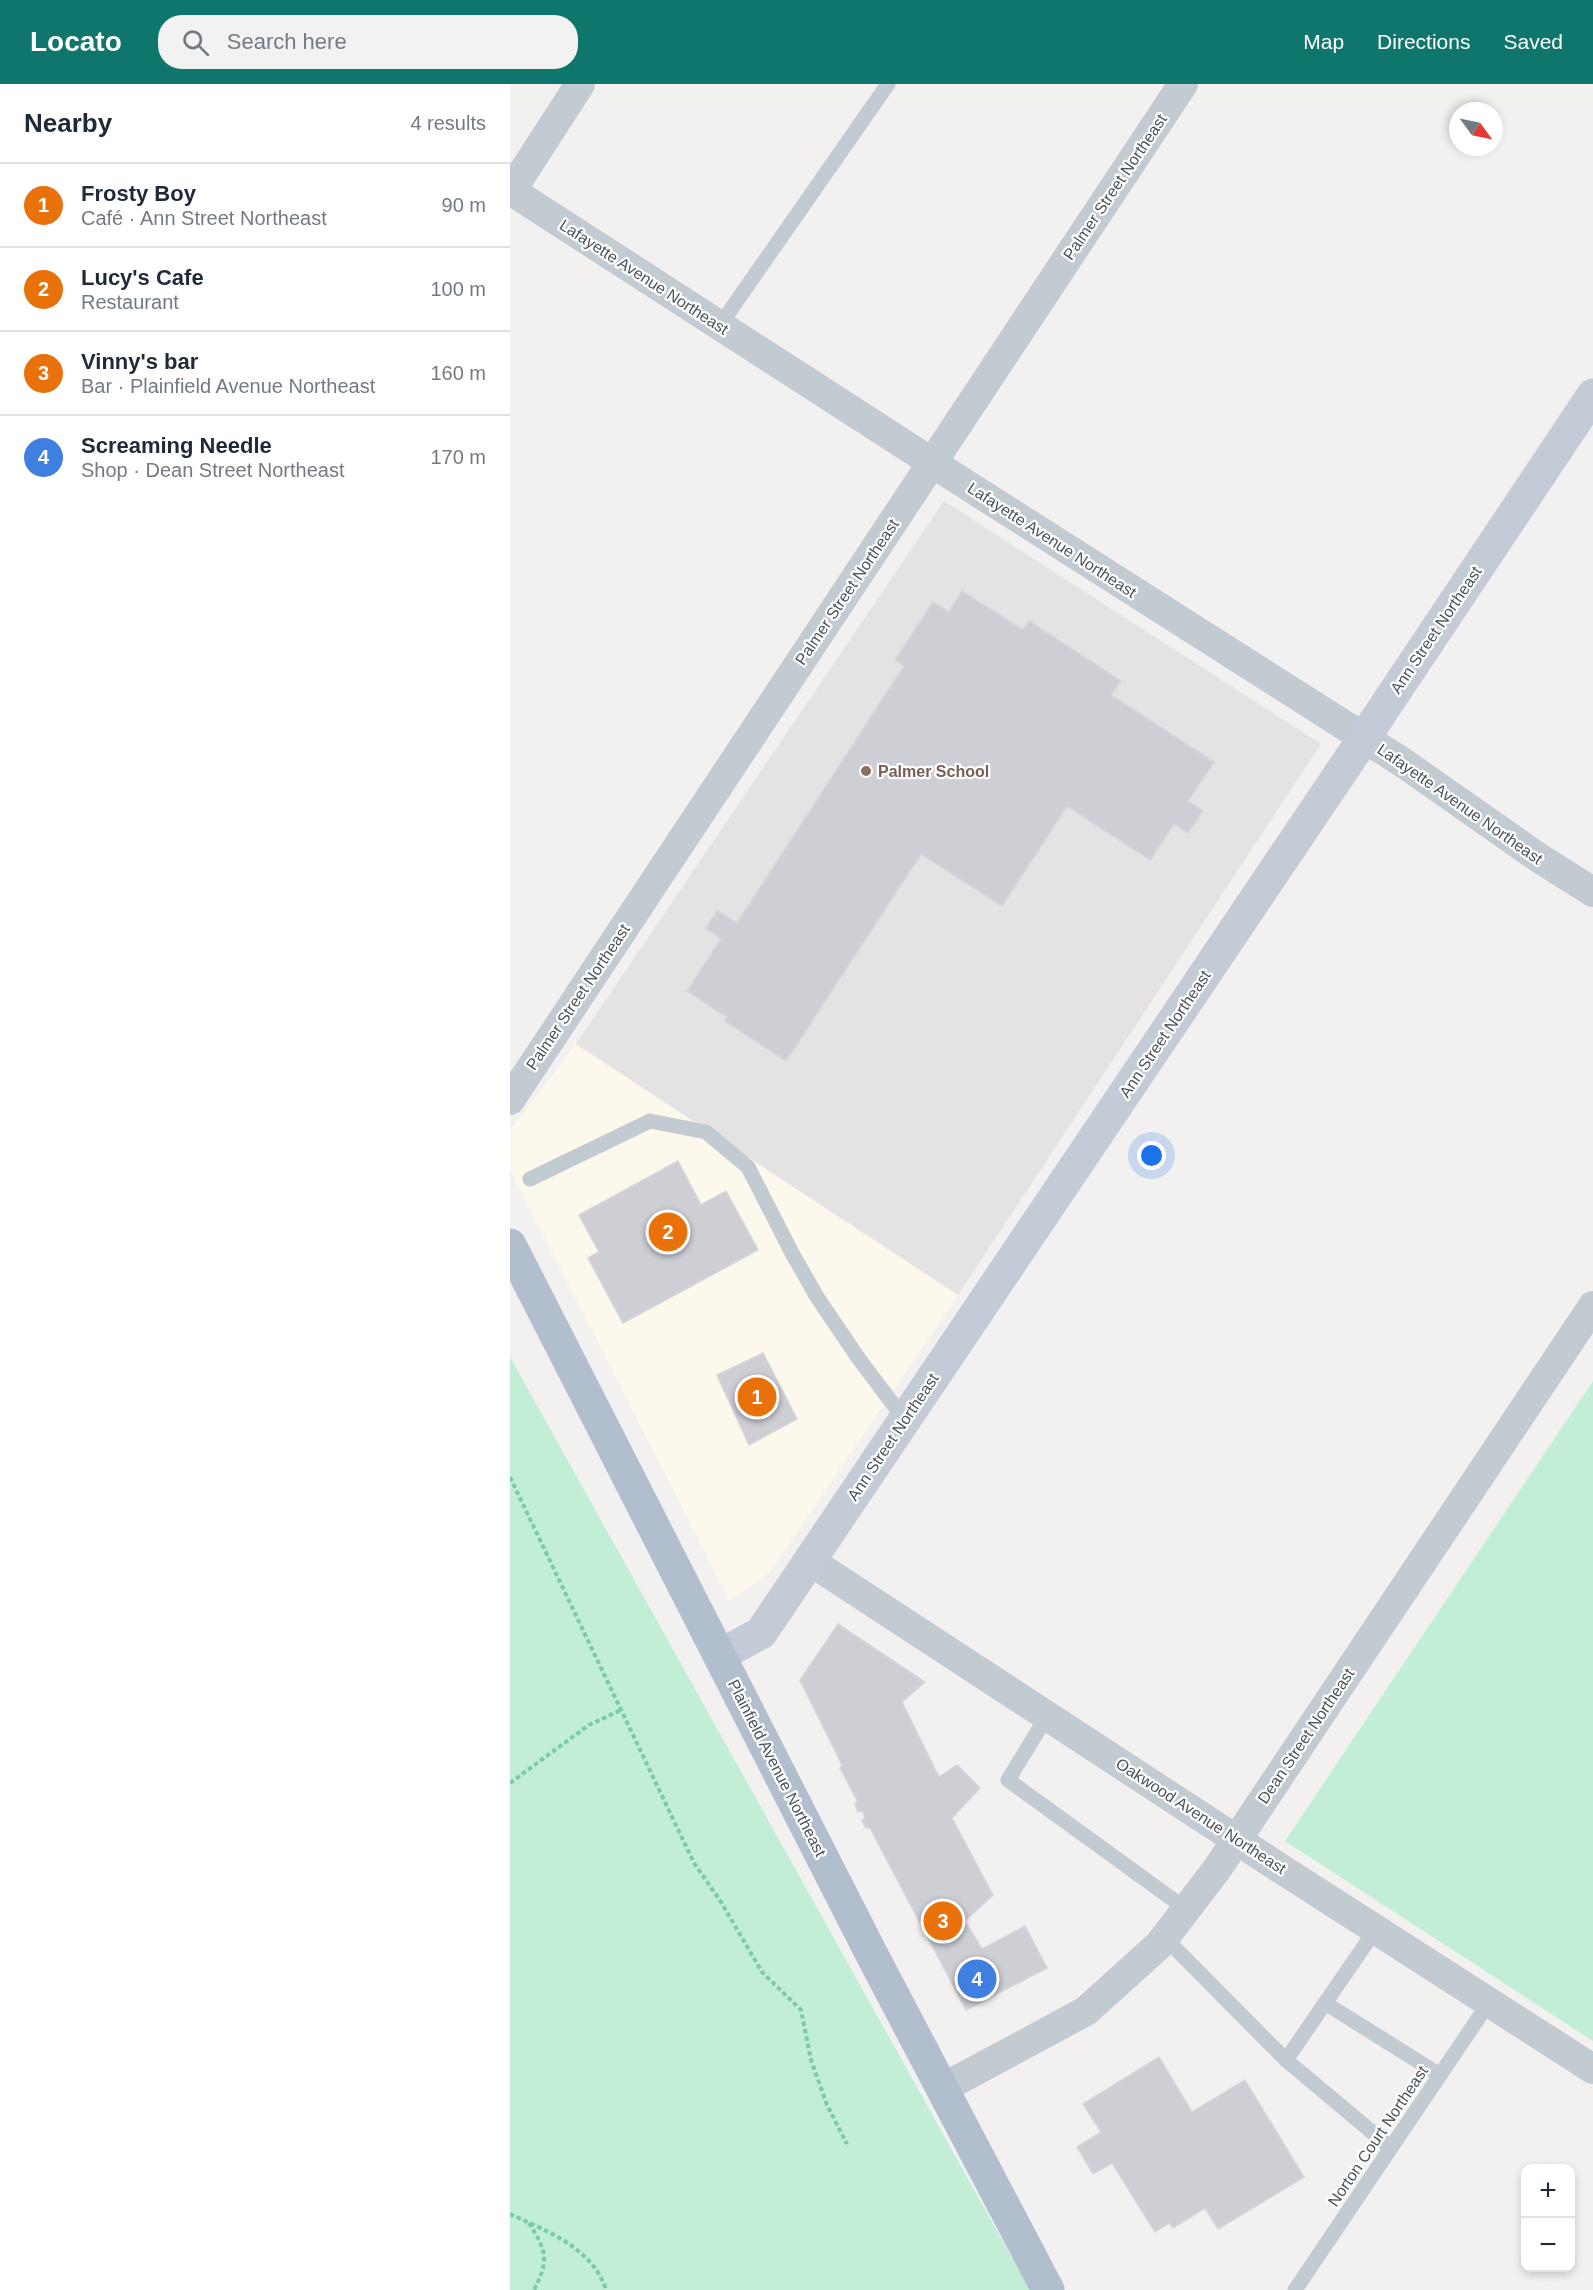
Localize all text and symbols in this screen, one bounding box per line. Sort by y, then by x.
search box [158,15,578,69]
text: Locato [30,26,122,57]
icon: search [179,26,212,59]
text: Search here [227,29,347,54]
text: Map [1303,30,1344,53]
text: Directions [1377,30,1470,53]
text: Saved [1503,30,1563,53]
north arrow [1449,102,1503,156]
text: Nearby [24,108,112,138]
street label: Palmer Street Northeast [1060,111,1170,263]
text: 4 results [410,112,486,134]
text: Frosty Boy [81,181,196,206]
text: 1 [38,194,49,216]
text: 90 m [442,194,486,216]
text: Café · Ann Street Northeast [81,207,327,229]
street label: Lafayette Avenue Northeast [557,216,732,338]
text: Lucy's Cafe [81,265,204,290]
text: 2 [38,278,49,300]
text: 100 m [430,278,486,300]
text: Restaurant [81,291,179,313]
text: Vinny's bar [81,349,198,374]
text: 3 [38,362,49,384]
text: 160 m [430,362,486,384]
text: Bar · Plainfield Avenue Northeast [81,375,375,397]
text: Screaming Needle [81,433,272,458]
text: 4 [38,446,49,468]
text: 170 m [430,446,486,468]
text: Shop · Dean Street Northeast [81,459,344,481]
street label: Lafayette Avenue Northeast [965,479,1140,601]
street label: Palmer Street Northeast [792,516,902,668]
street label: Ann Street Northeast [1387,563,1485,697]
street label: Lafayette Avenue Northeast [1374,740,1546,868]
place label: Palmer School [878,763,989,780]
marker: Palmer School [859,764,873,778]
street label: Palmer Street Northeast [523,921,633,1073]
street label: Ann Street Northeast [1116,967,1214,1101]
your location [1137,1141,1166,1170]
pin: 2 [648,1210,688,1254]
street label: Ann Street Northeast [844,1370,942,1504]
pin: 1 [738,1374,776,1420]
street label: Dean Street Northeast [1254,1665,1358,1807]
street label: Plainfield Avenue Northeast [725,1677,829,1860]
street label: Oakwood Avenue Northeast [1113,1755,1290,1878]
pin: 3 [924,1898,962,1944]
pin: 4 [958,1956,996,2002]
street label: Norton Court Northeast [1325,2062,1432,2209]
map controls [1521,2164,1575,2272]
button: + [1521,2164,1575,2218]
button: − [1521,2218,1575,2272]

